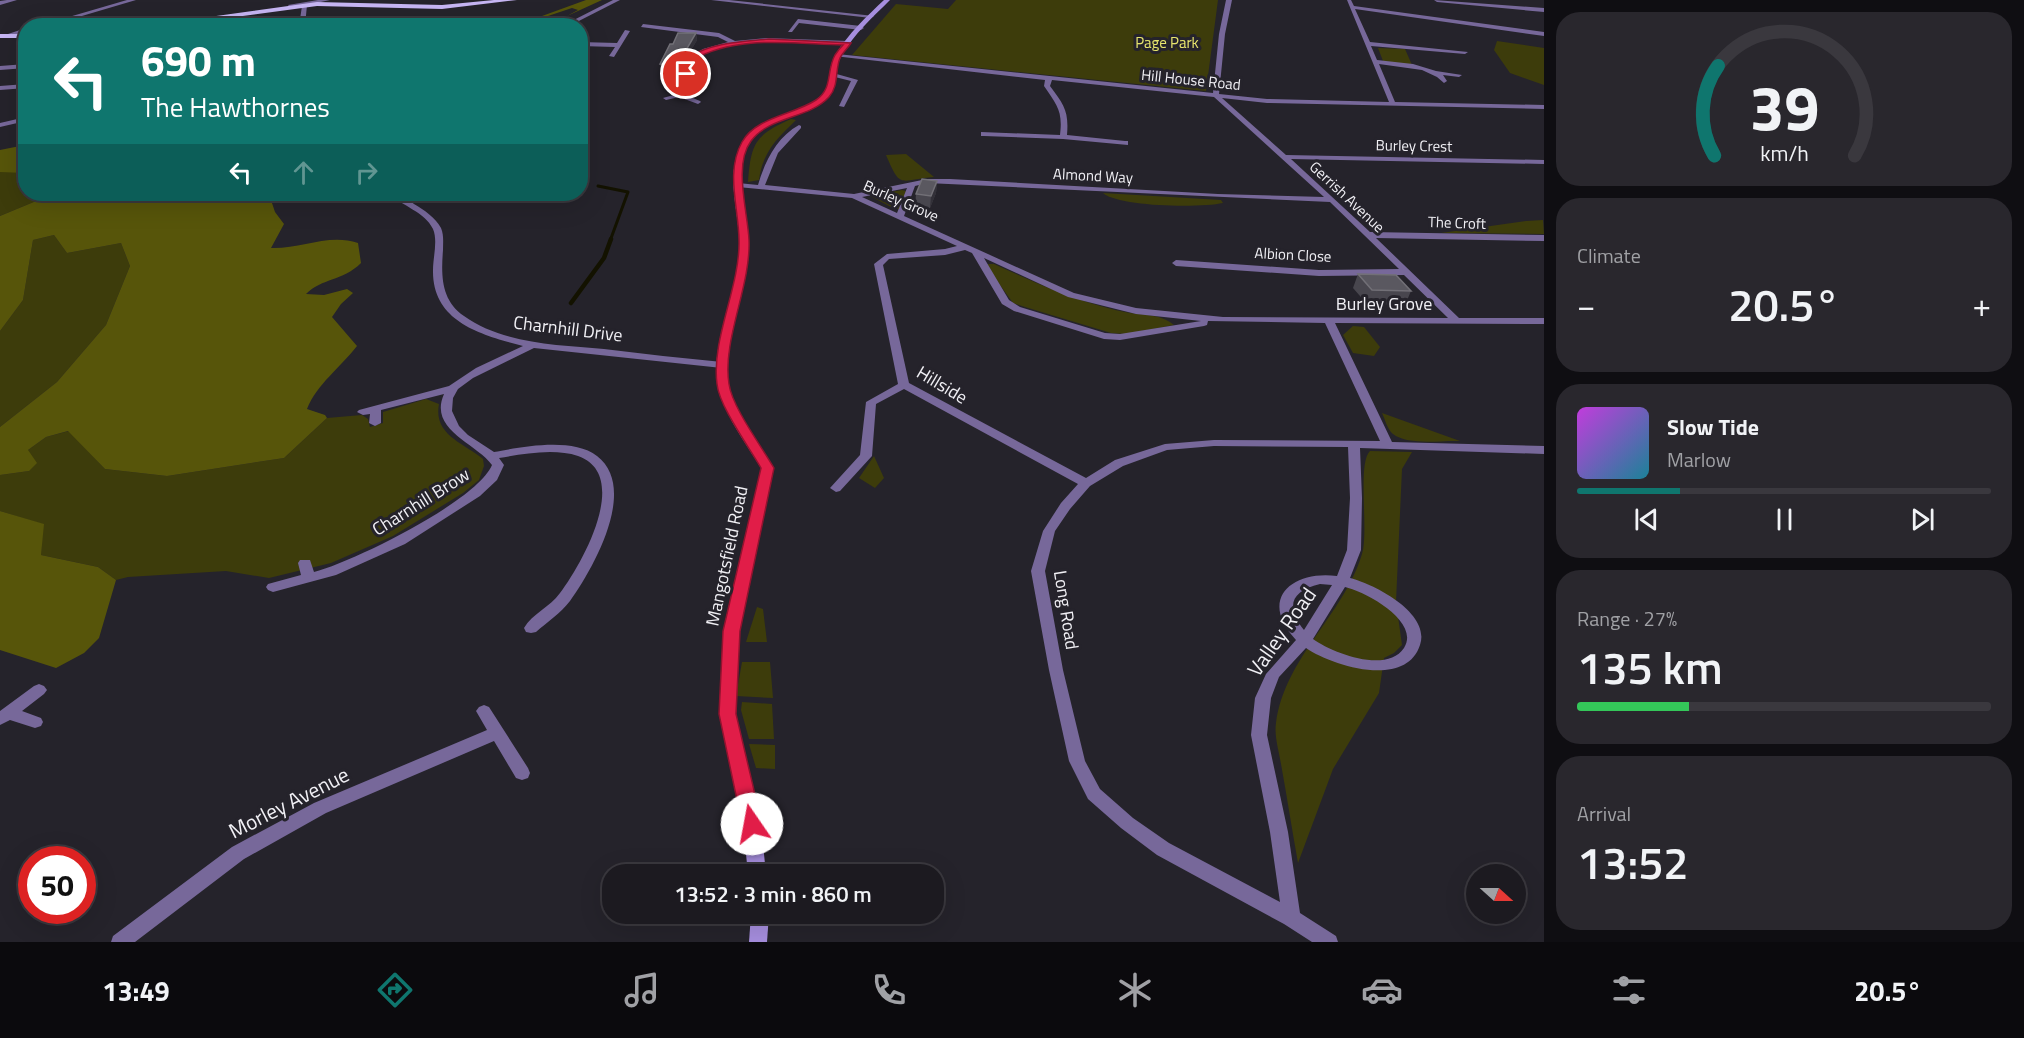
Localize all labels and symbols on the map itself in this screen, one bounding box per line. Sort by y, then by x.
park label: Page Park [1135,31,1199,54]
pin [660,48,711,99]
street label: Hill House Road [1140,63,1242,96]
street label: Burley Crest [1375,133,1453,158]
street label: Gerrish Avenue [1304,156,1390,238]
street label: Almond Way [1053,162,1134,189]
street label: Burley Grove [860,174,943,227]
street label: The Croft [1428,210,1487,235]
street label: Albion Close [1254,241,1332,268]
street label: Burley Grove [1336,290,1432,317]
street label: Charnhill Drive [512,308,624,349]
street label: Hillside [912,359,973,410]
street label: Charnhill Brow [367,461,475,542]
street label: Mangotsfield Road [698,483,755,629]
street label: Long Road [1047,568,1086,651]
street label: Valley Road [1239,580,1324,683]
street label: Morley Avenue [223,758,354,846]
position arrow [720,792,784,856]
speed limit sign: 50 [18,846,96,924]
north arrow [1466,864,1526,924]

